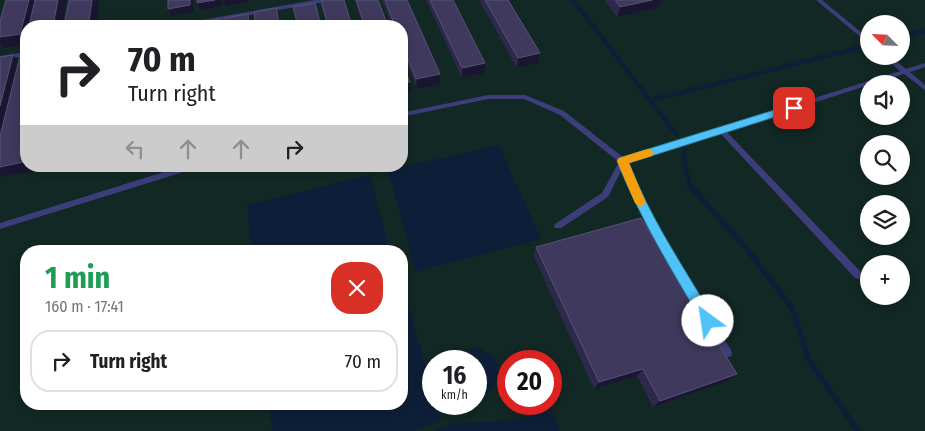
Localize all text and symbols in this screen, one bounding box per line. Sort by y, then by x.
north arrow [860,15,910,65]
map controls [860,15,910,305]
text: 70 m [128,38,196,80]
icon: right [45,40,110,105]
button: sound [860,75,910,125]
text: Turn right [128,80,216,107]
pin [773,87,815,129]
icon: arrive [780,94,808,122]
icon: left [121,135,149,163]
icon: ahead [174,135,202,163]
icon: ahead [227,135,255,163]
icon: right [280,135,308,163]
button: search [860,135,910,185]
button: layers [860,195,910,245]
button: + [860,255,910,305]
text: 1 min [45,260,110,296]
button: close [331,262,383,314]
position arrow [681,294,733,346]
text: 160 m · 17:41 [45,297,124,316]
icon: right [47,347,75,375]
text: Turn right [90,350,167,373]
text: 70 m [345,350,381,373]
speed limit sign: 20 [497,350,562,415]
text: 16 [443,361,466,391]
text: km/h [441,388,468,402]

